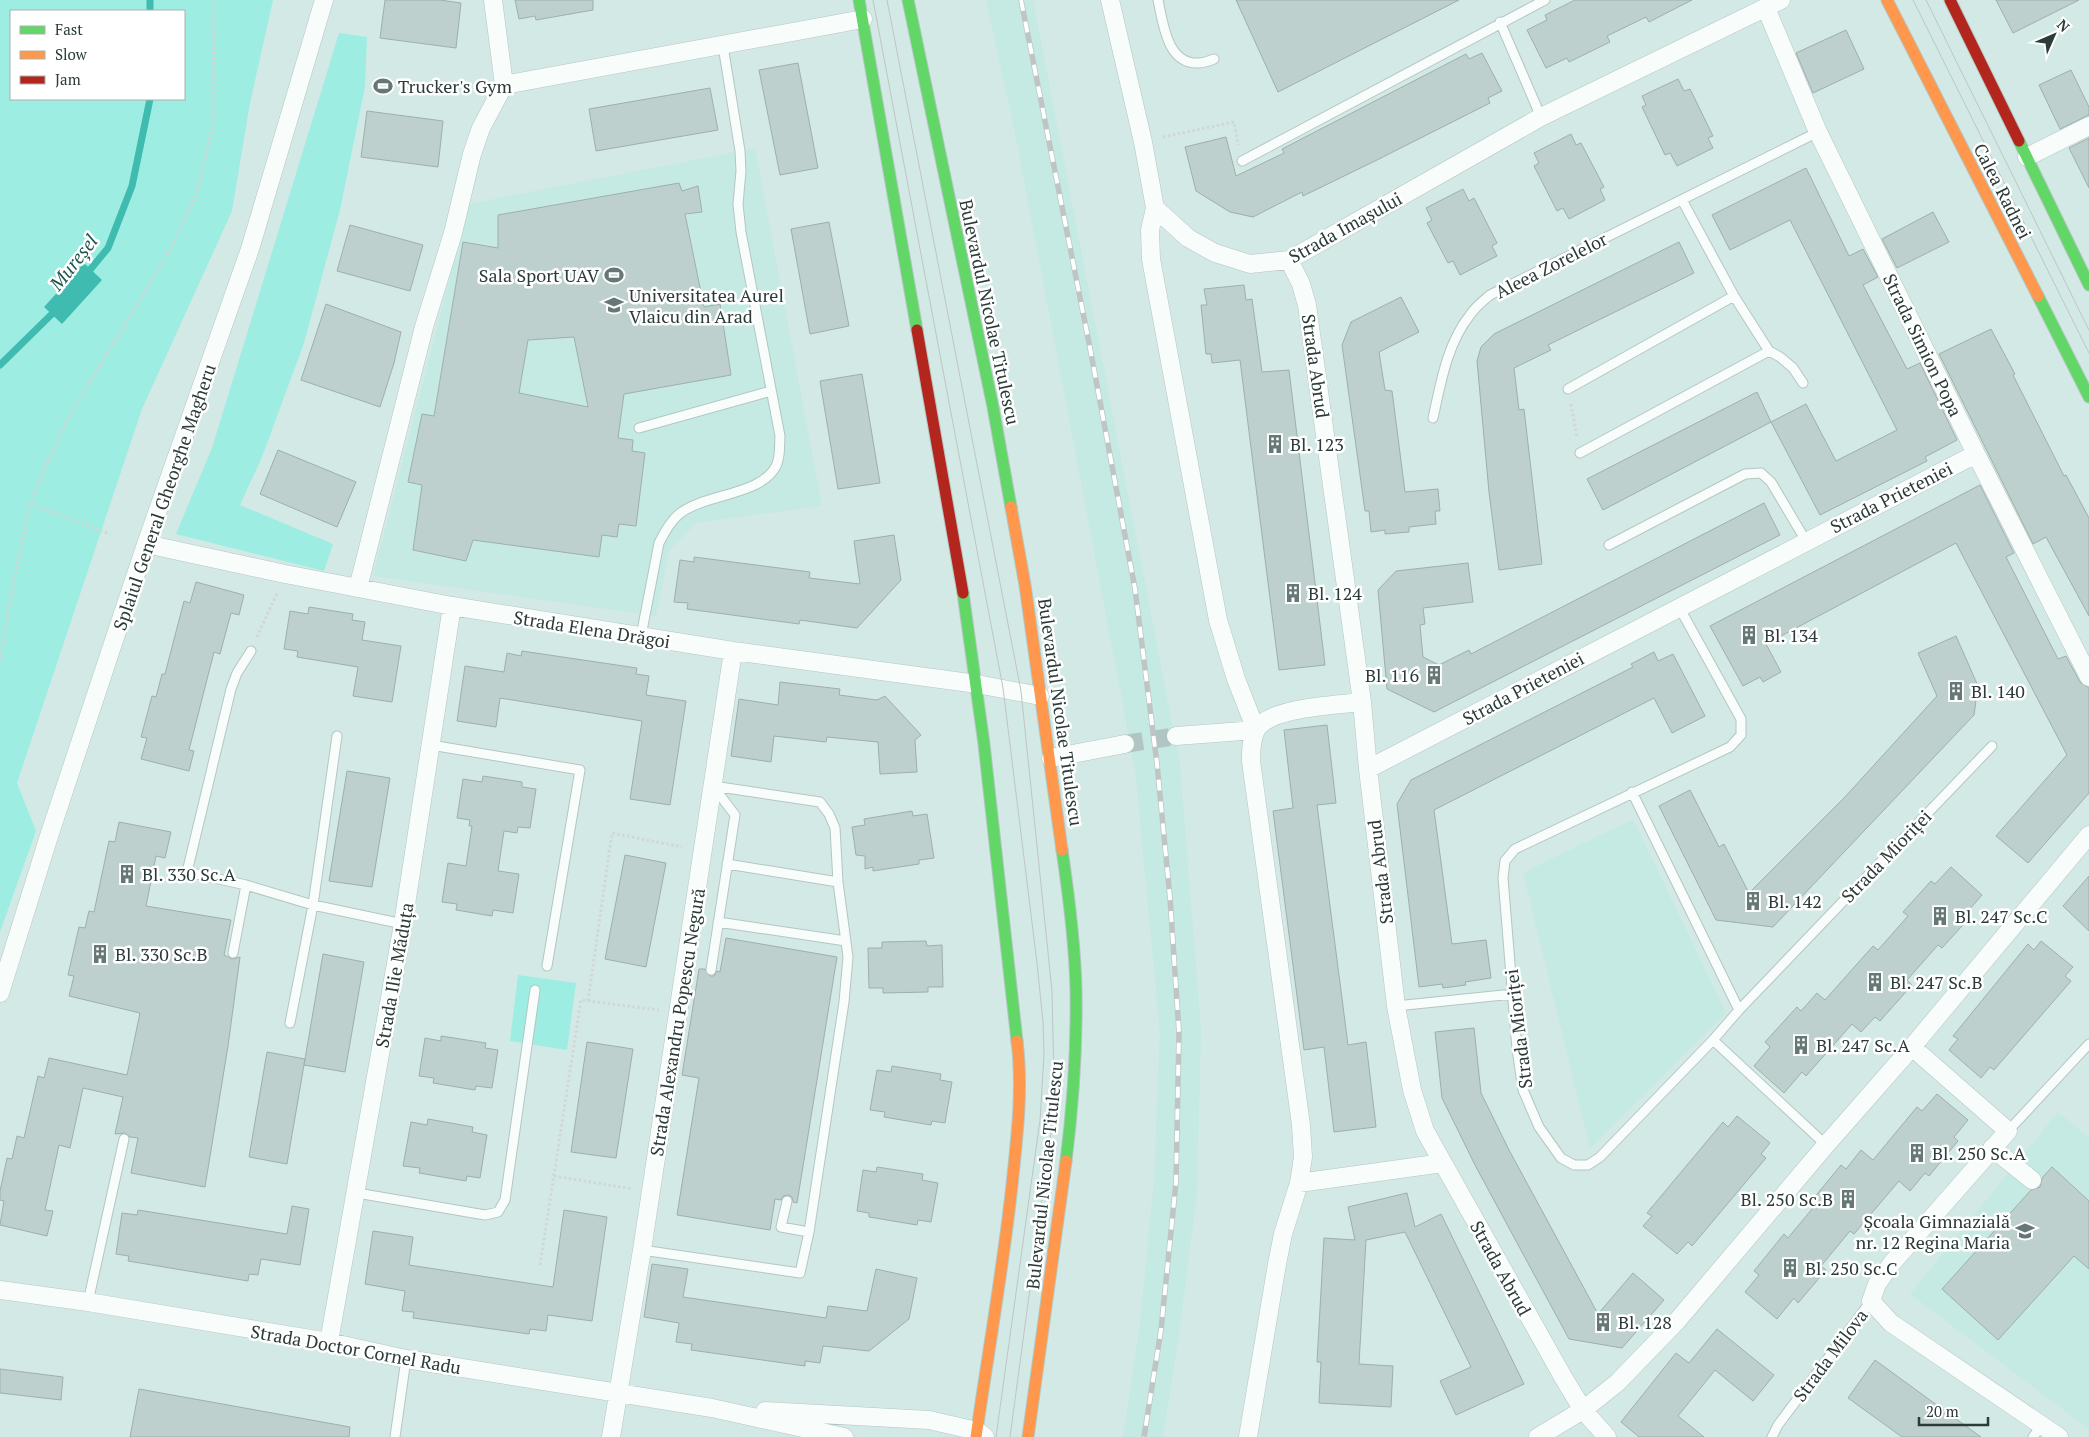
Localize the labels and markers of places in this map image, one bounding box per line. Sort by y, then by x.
place label: Trucker's Gym [398,74,512,98]
sports icon: Trucker's Gym [372,75,394,97]
place label: Sala Sport UAV [479,263,600,287]
sports icon: Sala Sport UAV [603,264,625,286]
place label: Universitatea Aurel Vlaicu din Arad [629,283,784,328]
school or university icon: Universitatea Aurel Vlaicu din Arad [603,294,625,316]
place label: Bl. 123 [1290,432,1344,456]
building icon: Bl. 123 [1264,433,1286,455]
place label: Bl. 124 [1308,581,1362,605]
building icon: Bl. 124 [1282,582,1304,604]
place label: Bl. 134 [1764,623,1818,647]
building icon: Bl. 134 [1738,624,1760,646]
place label: Bl. 116 [1365,663,1419,687]
building icon: Bl. 116 [1423,664,1445,686]
place label: Bl. 140 [1971,679,2025,703]
building icon: Bl. 140 [1945,680,1967,702]
place label: Bl. 330 Sc.A [142,862,236,886]
building icon: Bl. 330 Sc.A [116,863,138,885]
place label: Bl. 142 [1768,889,1822,913]
building icon: Bl. 142 [1742,890,1764,912]
place label: Bl. 247 Sc.C [1955,904,2048,928]
building icon: Bl. 247 Sc.C [1929,905,1951,927]
place label: Bl. 330 Sc.B [115,942,207,966]
building icon: Bl. 330 Sc.B [89,943,111,965]
place label: Bl. 247 Sc.B [1890,970,1982,994]
building icon: Bl. 247 Sc.B [1864,971,1886,993]
place label: Bl. 247 Sc.A [1816,1033,1910,1057]
building icon: Bl. 247 Sc.A [1790,1034,1812,1056]
place label: Bl. 250 Sc.A [1932,1141,2026,1165]
building icon: Bl. 250 Sc.A [1906,1142,1928,1164]
place label: Bl. 250 Sc.B [1741,1187,1833,1211]
building icon: Bl. 250 Sc.B [1837,1188,1859,1210]
place label: Școala Gimnazială nr. 12 Regina Maria [1856,1209,2010,1254]
school or university icon: Școala Gimnazială nr. 12 Regina Maria [2014,1220,2036,1242]
place label: Bl. 250 Sc.C [1805,1256,1898,1280]
building icon: Bl. 250 Sc.C [1779,1257,1801,1279]
place label: Bl. 128 [1618,1310,1672,1334]
building icon: Bl. 128 [1592,1311,1614,1333]

